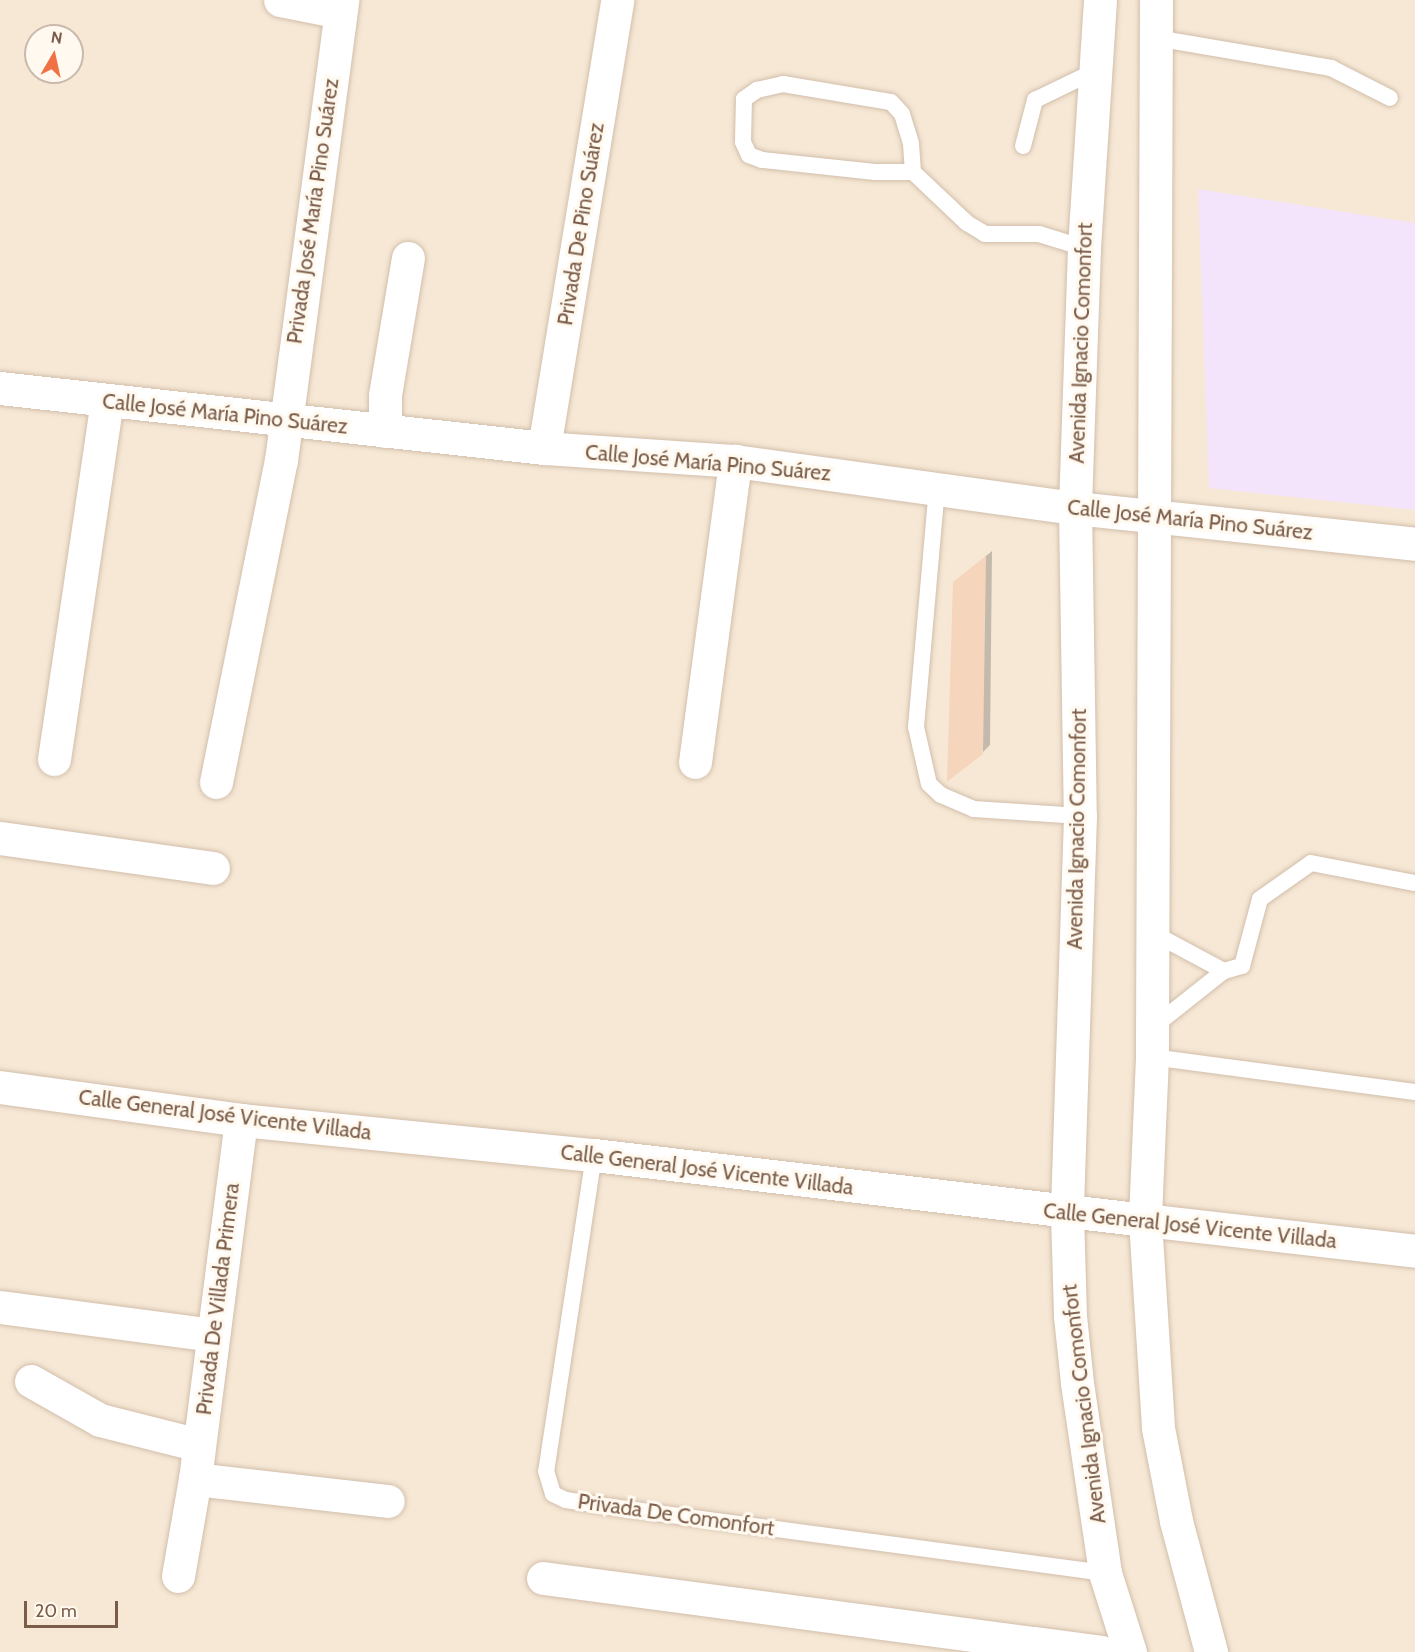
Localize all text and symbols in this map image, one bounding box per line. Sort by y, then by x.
north arrow [24,24,84,84]
text: N [50,27,64,48]
street label: Privada José María Pino Suárez [282,77,344,345]
street label: Privada De Pino Suárez [553,121,609,327]
street label: Avenida Ignacio Comonfort [1064,222,1098,464]
street label: Calle José María Pino Suárez [101,389,349,439]
street label: Calle José María Pino Suárez [584,440,832,486]
street label: Calle José María Pino Suárez [1066,495,1314,545]
street label: Avenida Ignacio Comonfort [1062,708,1092,950]
street label: Calle General José Vicente Villada [77,1085,373,1145]
street label: Calle General José Vicente Villada [559,1140,855,1200]
street label: Privada De Villada Primera [191,1182,245,1416]
street label: Calle General José Vicente Villada [1042,1198,1338,1254]
street label: Avenida Ignacio Comonfort [1057,1283,1111,1525]
street label: Privada De Comonfort [576,1489,776,1541]
scale bar [27,1589,122,1627]
text: 20 m [35,1600,77,1622]

